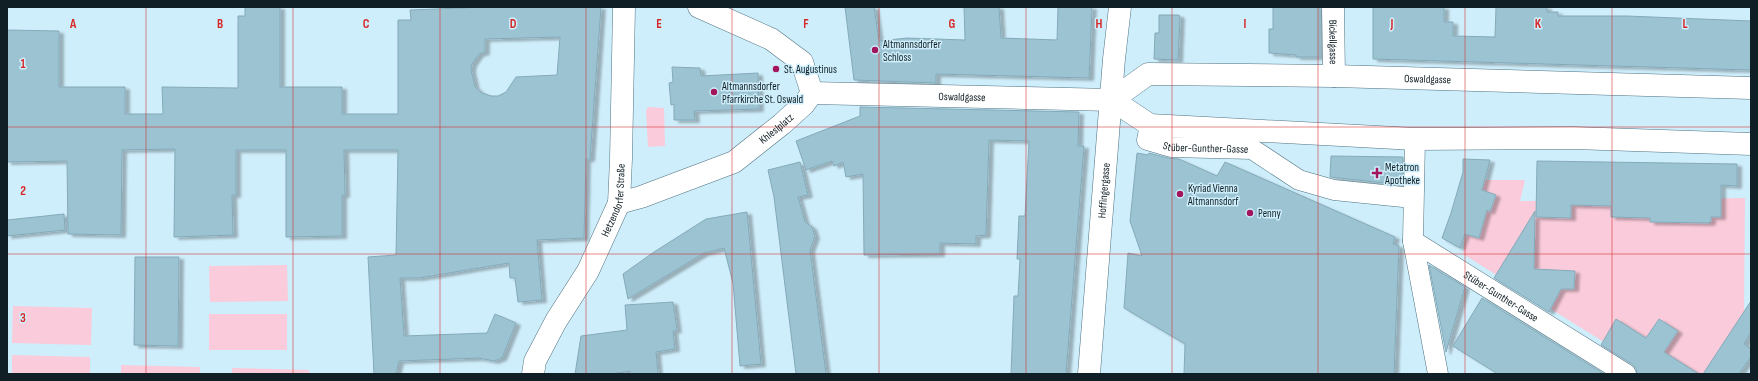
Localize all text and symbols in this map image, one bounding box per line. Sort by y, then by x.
text: A [69,16,77,32]
text: B [217,16,223,32]
text: C [363,16,370,32]
text: D [510,16,517,32]
text: E [656,16,662,32]
text: F [803,16,809,32]
text: G [949,16,956,32]
text: H [1096,16,1103,32]
text: I [1244,16,1247,32]
text: J [1390,16,1394,32]
text: K [1535,16,1542,32]
text: L [1682,16,1688,32]
street label: Bickellgasse [1326,20,1340,64]
place label: Altmannsdorfer Schloss [882,38,941,64]
marker: Altmannsdorfer Schloss [870,45,880,55]
text: 1 [20,56,26,72]
place label: St. Augustinus [784,63,837,76]
marker: St. Augustinus [771,64,781,74]
street label: Oswaldgasse [1404,72,1451,86]
place label: Altmannsdorfer Pfarrkirche St. Oswald [721,80,804,106]
marker: Altmannsdorfer Pfarrkirche St. Oswald [709,87,719,97]
street label: Oswaldgasse [938,90,986,104]
street label: Khleslplatz [757,111,796,147]
street label: Stüber-Gunther-Gasse [1161,139,1249,156]
place label: Metatron Apotheke [1384,161,1420,187]
street label: Hoffingergasse [1095,162,1113,219]
street label: Hetzendorfer Straße [599,163,628,239]
marker: Metatron Apotheke [1372,168,1382,178]
place label: Kyriad Vienna Altmannsdorf [1187,182,1239,208]
text: 2 [20,183,26,199]
marker: Kyriad Vienna Altmannsdorf [1175,189,1185,199]
place label: Penny [1258,207,1281,220]
marker: Penny [1245,208,1255,218]
street label: Stüber-Gunther-Gasse [1461,268,1541,325]
text: 3 [20,310,26,326]

